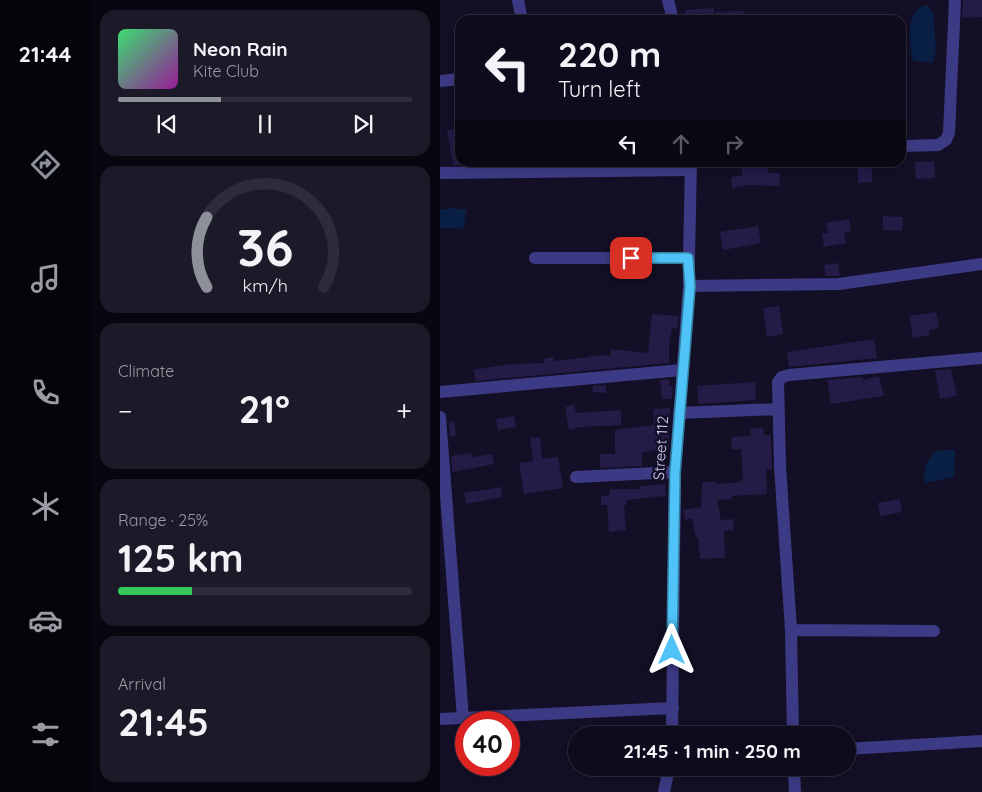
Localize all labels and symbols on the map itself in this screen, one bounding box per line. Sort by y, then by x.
pin [610,237,652,279]
street label: Street 112 [649,415,672,481]
position arrow [645,623,697,675]
speed limit sign: 40 [455,711,520,776]

